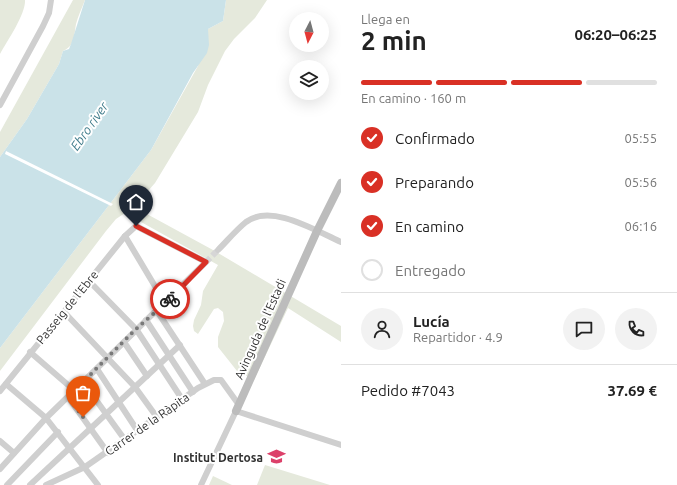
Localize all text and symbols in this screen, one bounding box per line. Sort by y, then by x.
north arrow [289,12,329,52]
map controls [289,12,329,100]
text: Llega en [361,12,410,26]
text: 2 min [361,26,427,55]
text: 06:20–06:25 [574,26,657,43]
button: layers [289,60,329,100]
text: En camino · 160 m [361,91,466,105]
water label: Ebro river [67,99,111,153]
icon: check [361,127,383,149]
text: Confirmado [395,130,475,147]
text: 05:55 [624,131,657,145]
icon: check [361,171,383,193]
text: Preparando [395,174,474,191]
text: 05:56 [624,175,657,189]
pin [119,185,153,226]
icon: home [125,191,147,213]
icon: check [361,215,383,237]
text: En camino [395,218,464,235]
text: 06:16 [624,219,657,233]
text: Entregado [395,262,466,279]
street label: Passeig de l'Ebre [34,268,100,346]
street label: Avinguda de l'Estadi [232,277,288,381]
courier [150,279,190,319]
icon: bike [159,288,181,310]
button: person [361,308,403,350]
button: chat [563,308,605,350]
button: phone [615,308,657,350]
text: Lucía [413,313,450,330]
text: Repartidor · 4.9 [413,330,503,344]
pin [66,376,100,417]
icon: bag [72,382,94,404]
text: Pedido #7043 [361,382,455,399]
text: 37.69 € [607,382,657,399]
street label: Carrer de la Ràpita [103,390,191,458]
school or university icon: Institut Dertosa [266,447,286,467]
place label: Institut Dertosa [173,451,263,464]

